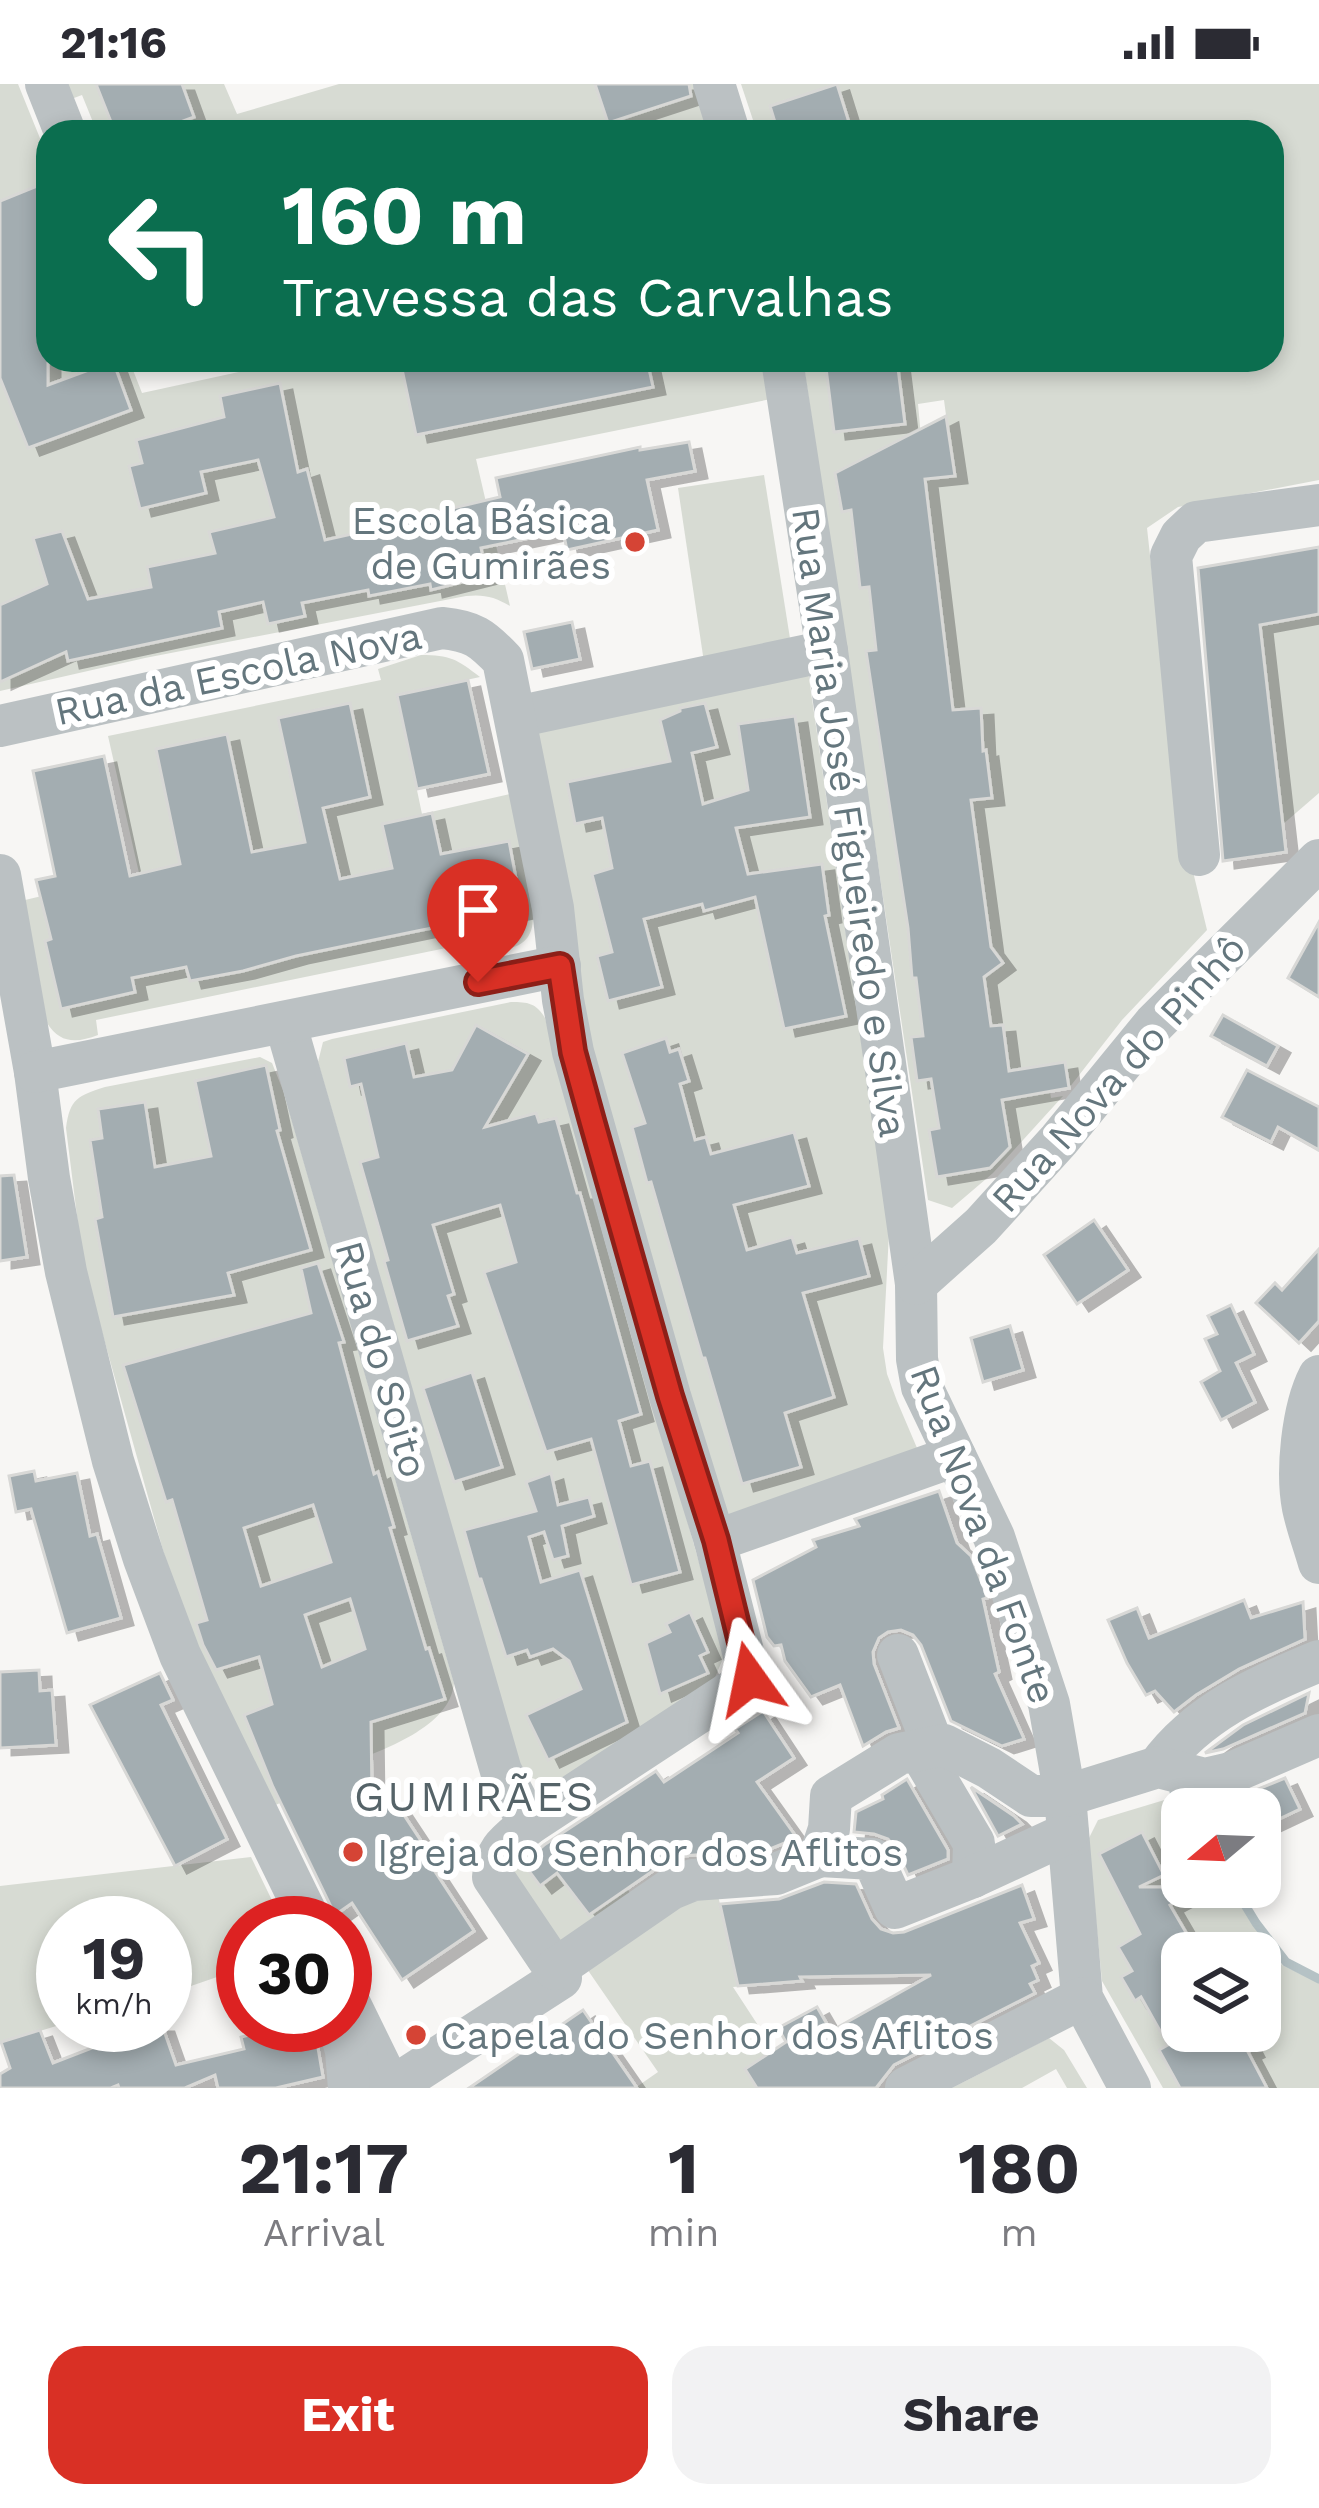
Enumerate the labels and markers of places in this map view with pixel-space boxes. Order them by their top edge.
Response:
place label: Escola Básica de Gumirães [352,498,611,588]
marker: Escola Básica de Gumirães [622,529,648,555]
pin [427,859,529,982]
place label: Igreja do Senhor dos Aflitos [377,1830,903,1875]
marker: Igreja do Senhor dos Aflitos [340,1839,366,1865]
place label: Capela do Senhor dos Aflitos [440,2013,994,2058]
marker: Capela do Senhor dos Aflitos [403,2022,429,2048]

